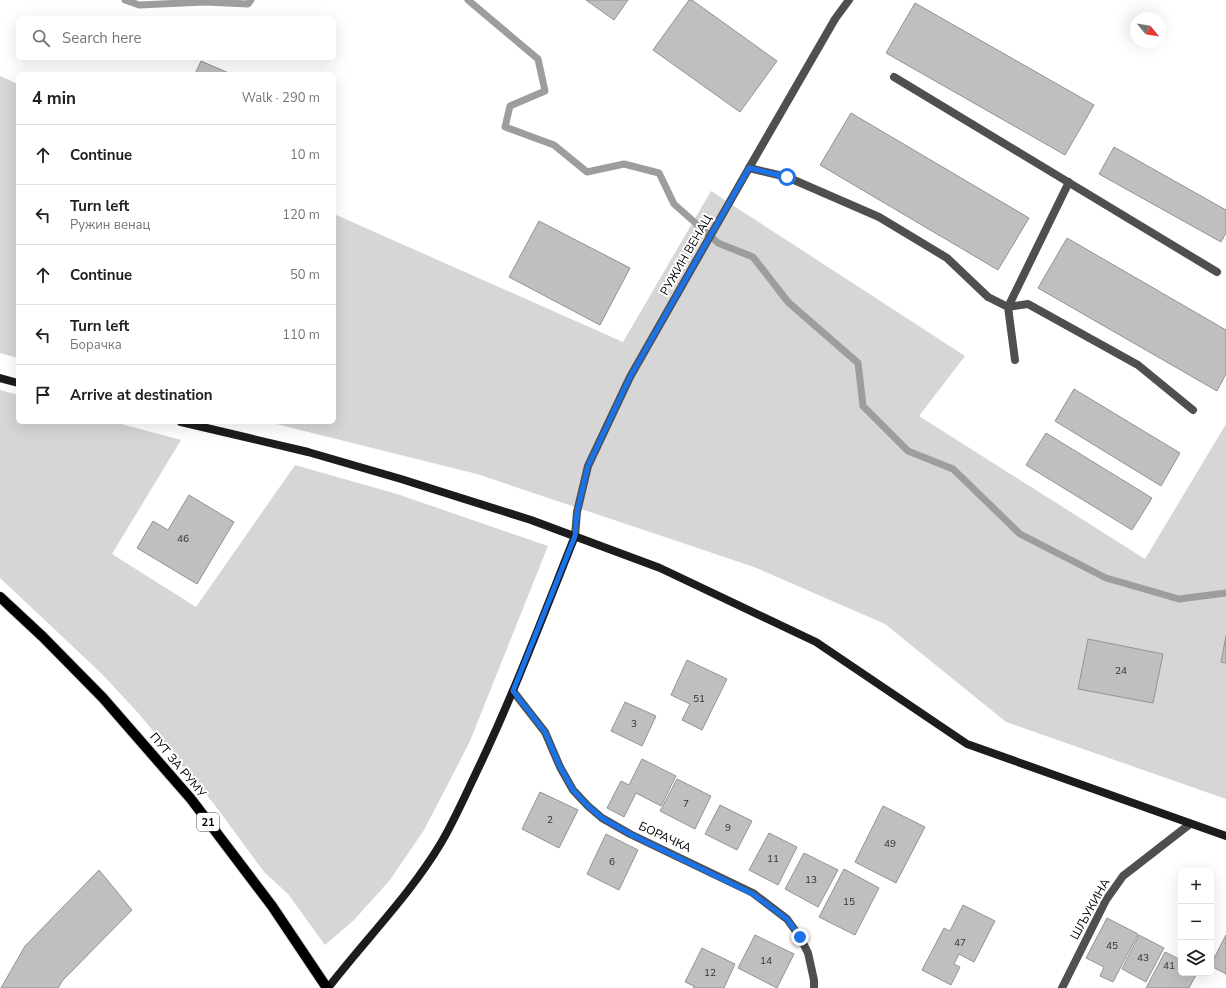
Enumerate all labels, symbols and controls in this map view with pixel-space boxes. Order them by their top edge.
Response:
north arrow [1130,12,1166,48]
search box [16,16,336,60]
icon: search [30,27,52,49]
text: Search here [62,28,142,48]
text: 4 min [32,87,76,110]
text: Walk · 290 m [242,89,320,107]
icon: ahead [32,144,54,166]
text: Continue [70,145,132,165]
text: 10 m [290,146,320,164]
route start [778,168,796,186]
text: Turn left [70,196,129,216]
icon: left [32,204,54,226]
text: 120 m [282,206,320,224]
street label: РУЖИН ВЕНАЦ [656,211,716,298]
text: Ружин венац [70,216,150,234]
icon: ahead [32,264,54,286]
text: Continue [70,265,132,285]
text: 50 m [290,266,320,284]
text: Turn left [70,316,129,336]
icon: left [32,324,54,346]
text: 110 m [282,326,320,344]
text: Борачка [70,336,122,354]
icon: arrive [32,384,54,406]
text: Arrive at destination [70,385,213,405]
house number: 46 [177,532,189,546]
house number: 24 [1115,664,1127,678]
house number: 51 [693,692,705,706]
house number: 3 [631,717,637,731]
street label: ПУТ ЗА РУМУ [146,729,210,801]
house number: 7 [683,797,689,811]
road number: 21 [197,813,219,831]
house number: 2 [547,813,553,827]
street label: БОРАЧКА [636,818,694,856]
house number: 9 [725,821,731,835]
house number: 49 [884,837,896,851]
house number: 11 [767,852,779,866]
house number: 6 [609,855,615,869]
map controls [1178,868,1214,976]
button: + [1178,868,1214,904]
house number: 13 [805,873,817,887]
street label: ШЉУКИНА [1067,875,1114,942]
house number: 15 [843,895,855,909]
button: − [1178,904,1214,940]
route end [791,928,809,946]
house number: 47 [954,936,966,950]
house number: 45 [1106,939,1118,953]
button: layers [1178,940,1214,976]
house number: 43 [1137,951,1149,965]
house number: 14 [760,954,772,968]
house number: 41 [1163,959,1175,973]
house number: 12 [704,966,716,980]

